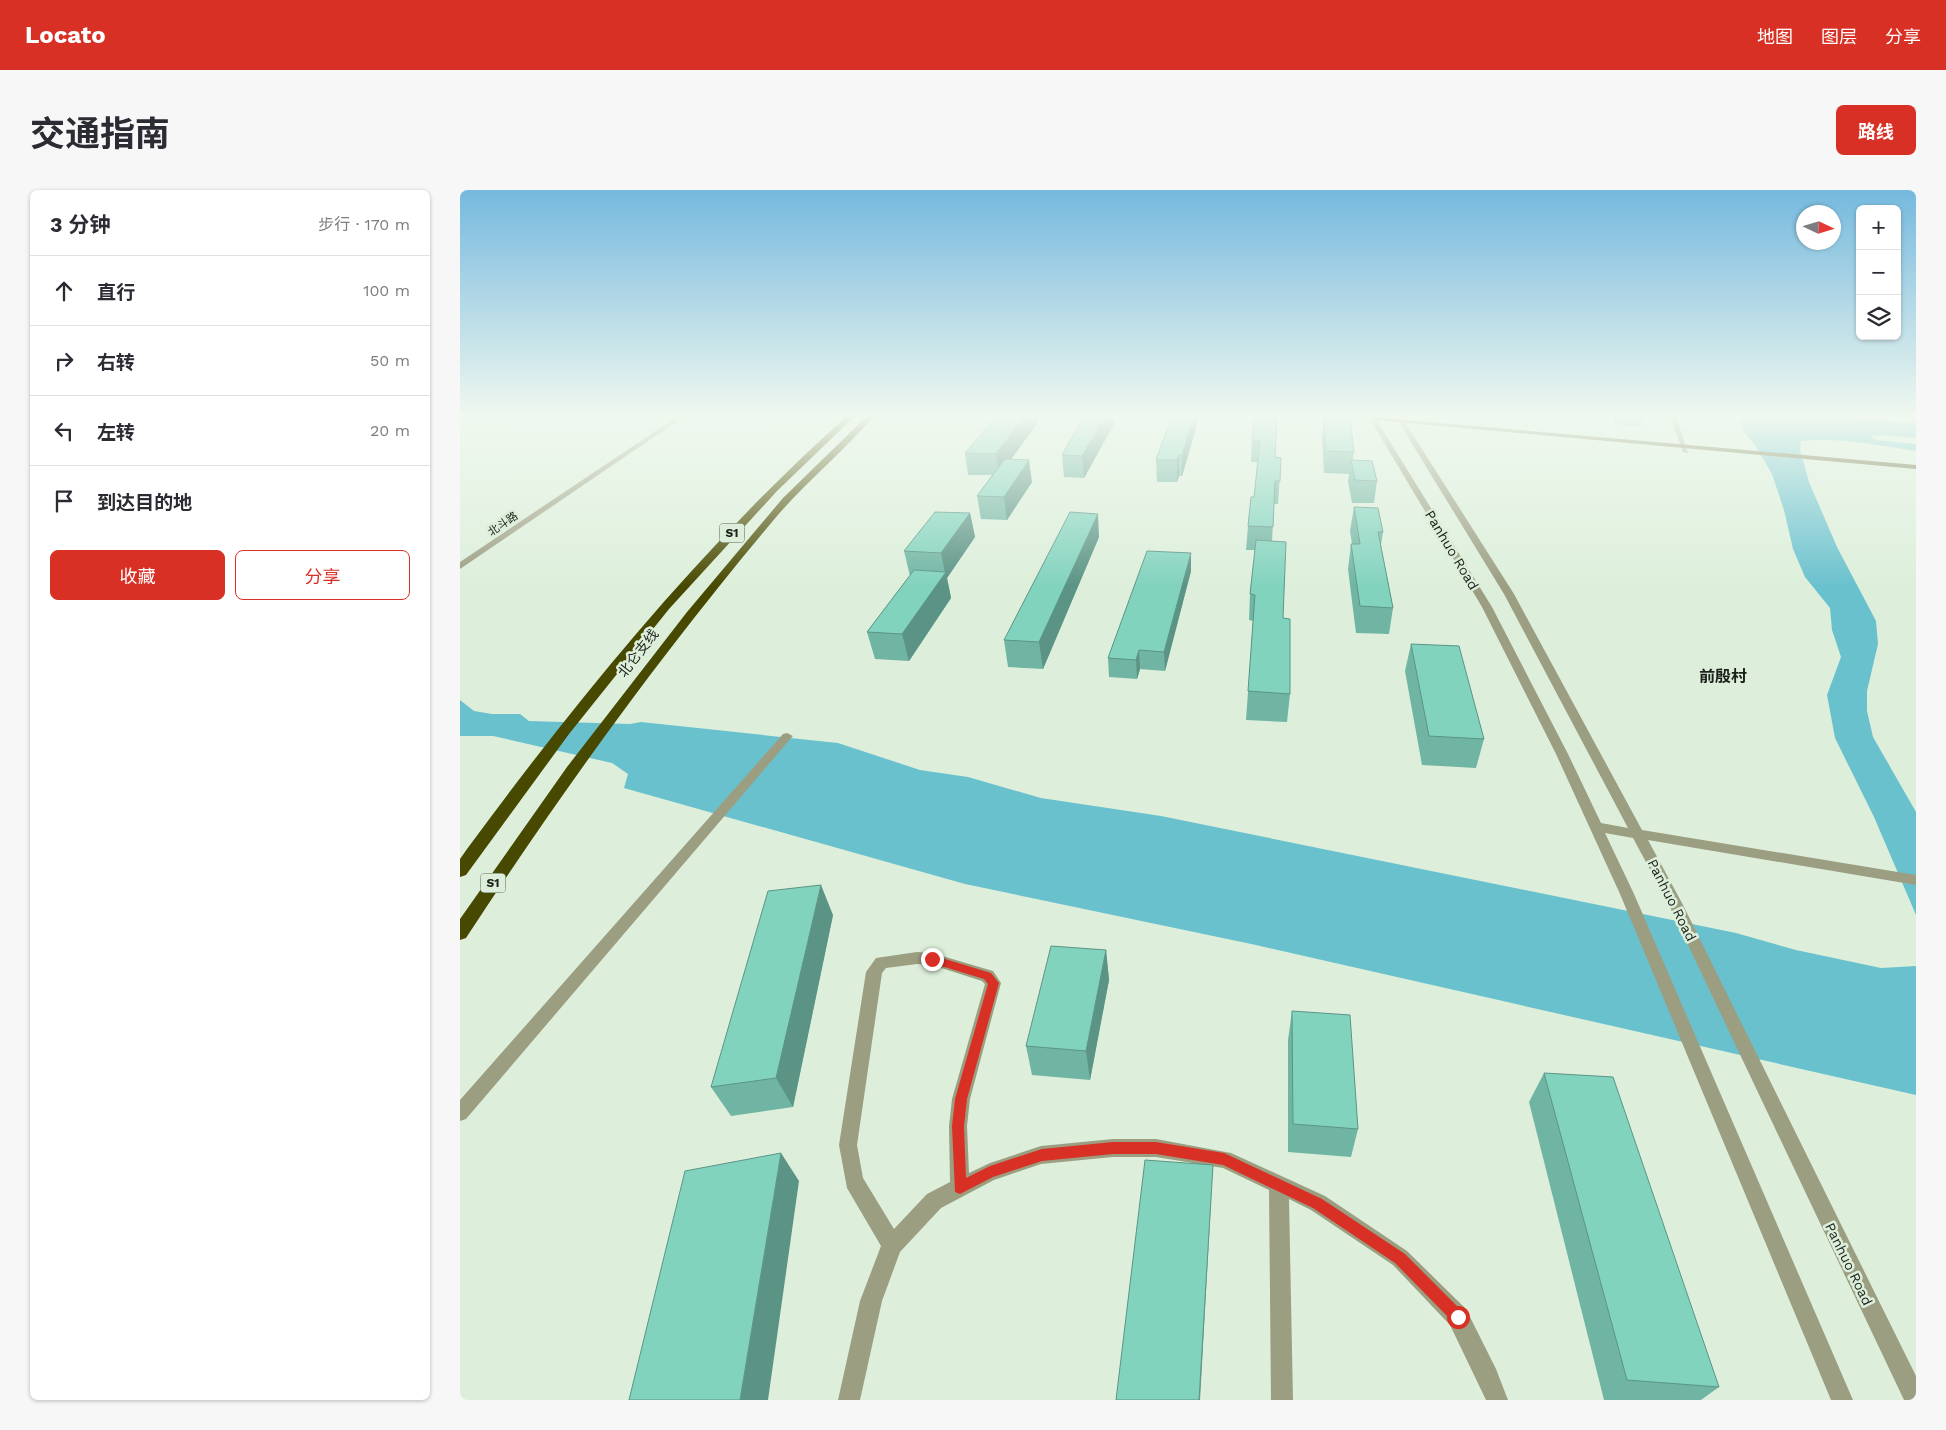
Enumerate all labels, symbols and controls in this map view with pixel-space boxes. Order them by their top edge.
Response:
text: Locato [25,21,106,49]
text: 地图 [1757,26,1793,47]
text: 图层 [1821,26,1857,47]
text: 分享 [1885,26,1921,47]
button: 路线 [1836,105,1916,155]
text: 交通指南 [30,113,170,155]
north arrow [1796,205,1841,250]
map controls [1856,205,1901,340]
button: + [1856,205,1901,250]
text: 3 分钟 [50,212,110,237]
text: 步行 · 170 m [318,215,410,234]
button: − [1856,250,1901,295]
icon: ahead [50,277,78,305]
text: 直行 [97,281,135,304]
text: 100 m [363,281,410,300]
button: layers [1856,295,1901,340]
icon: right [50,347,78,375]
text: 右转 [97,351,135,374]
text: 50 m [370,351,410,370]
icon: left [50,417,78,445]
text: 左转 [97,421,135,444]
text: 20 m [370,421,410,440]
icon: arrive [50,487,78,515]
text: 到达目的地 [97,491,192,514]
street label: Panhuo Road [1422,507,1482,593]
street label: 北斗路 [486,509,520,539]
road number: S1 [720,523,744,542]
button: 收藏 [50,550,225,600]
button: 分享 [235,550,410,600]
street label: 北仑支线 [614,626,662,680]
district label: 前殷村 [1699,667,1747,686]
street label: Panhuo Road [1644,856,1700,944]
road number: S1 [480,874,506,892]
route end [921,948,944,971]
street label: Panhuo Road [1822,1220,1876,1308]
route start [1447,1306,1470,1329]

